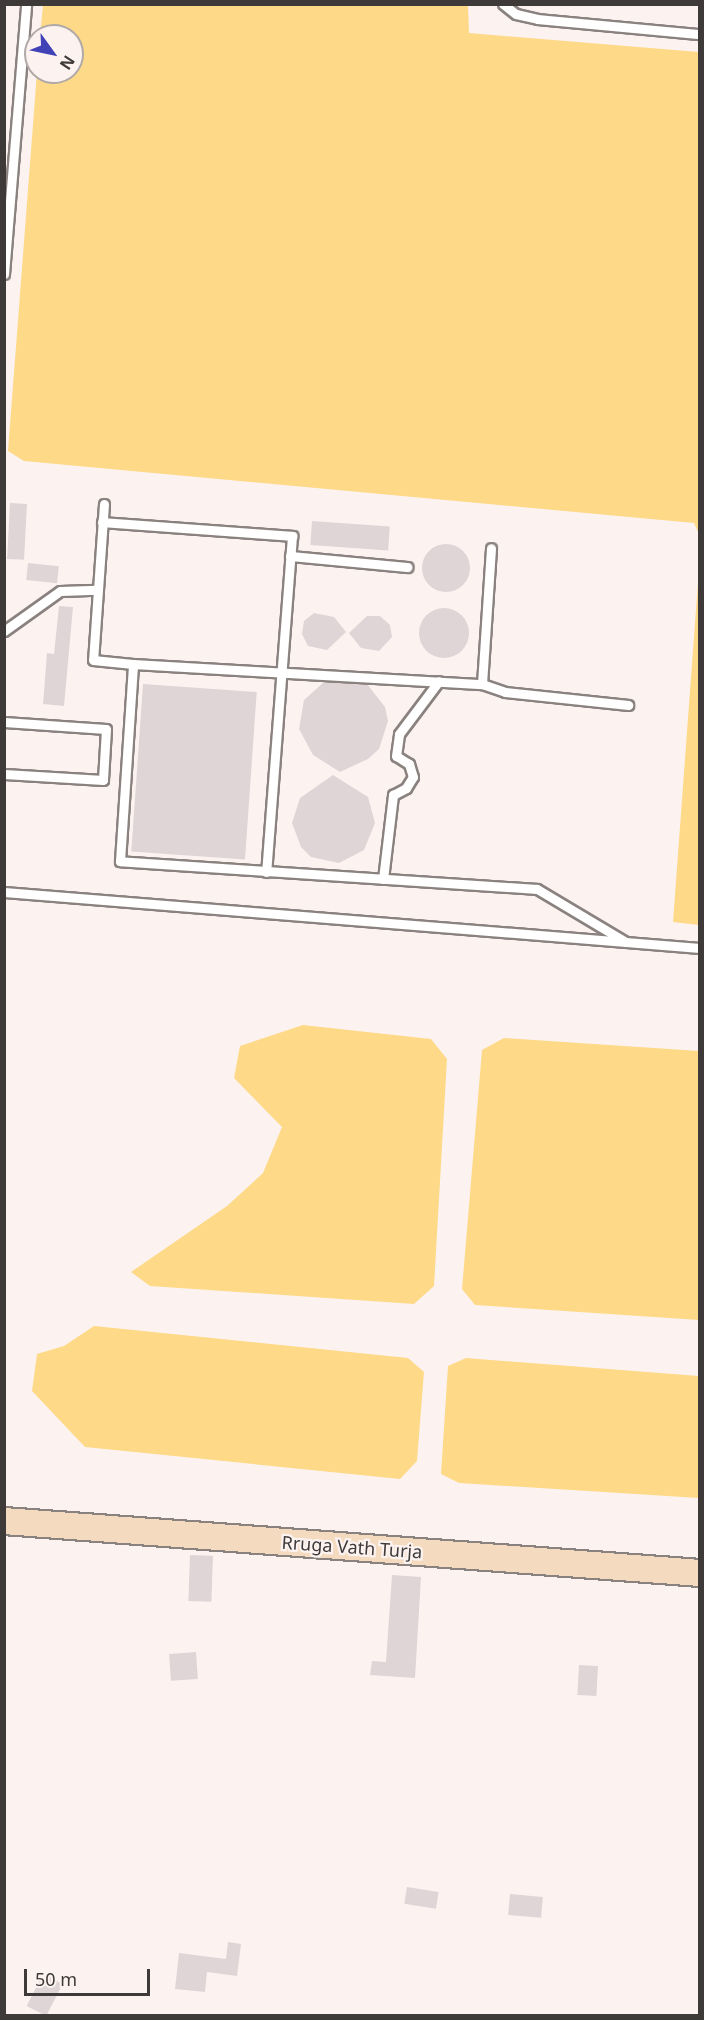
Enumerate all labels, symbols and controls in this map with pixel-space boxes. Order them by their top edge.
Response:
north arrow [24,24,84,84]
text: N [55,51,80,74]
street label: Rruga Vath Turja [281,1531,423,1563]
scale bar [27,1957,153,1995]
text: 50 m [35,1967,77,1991]

